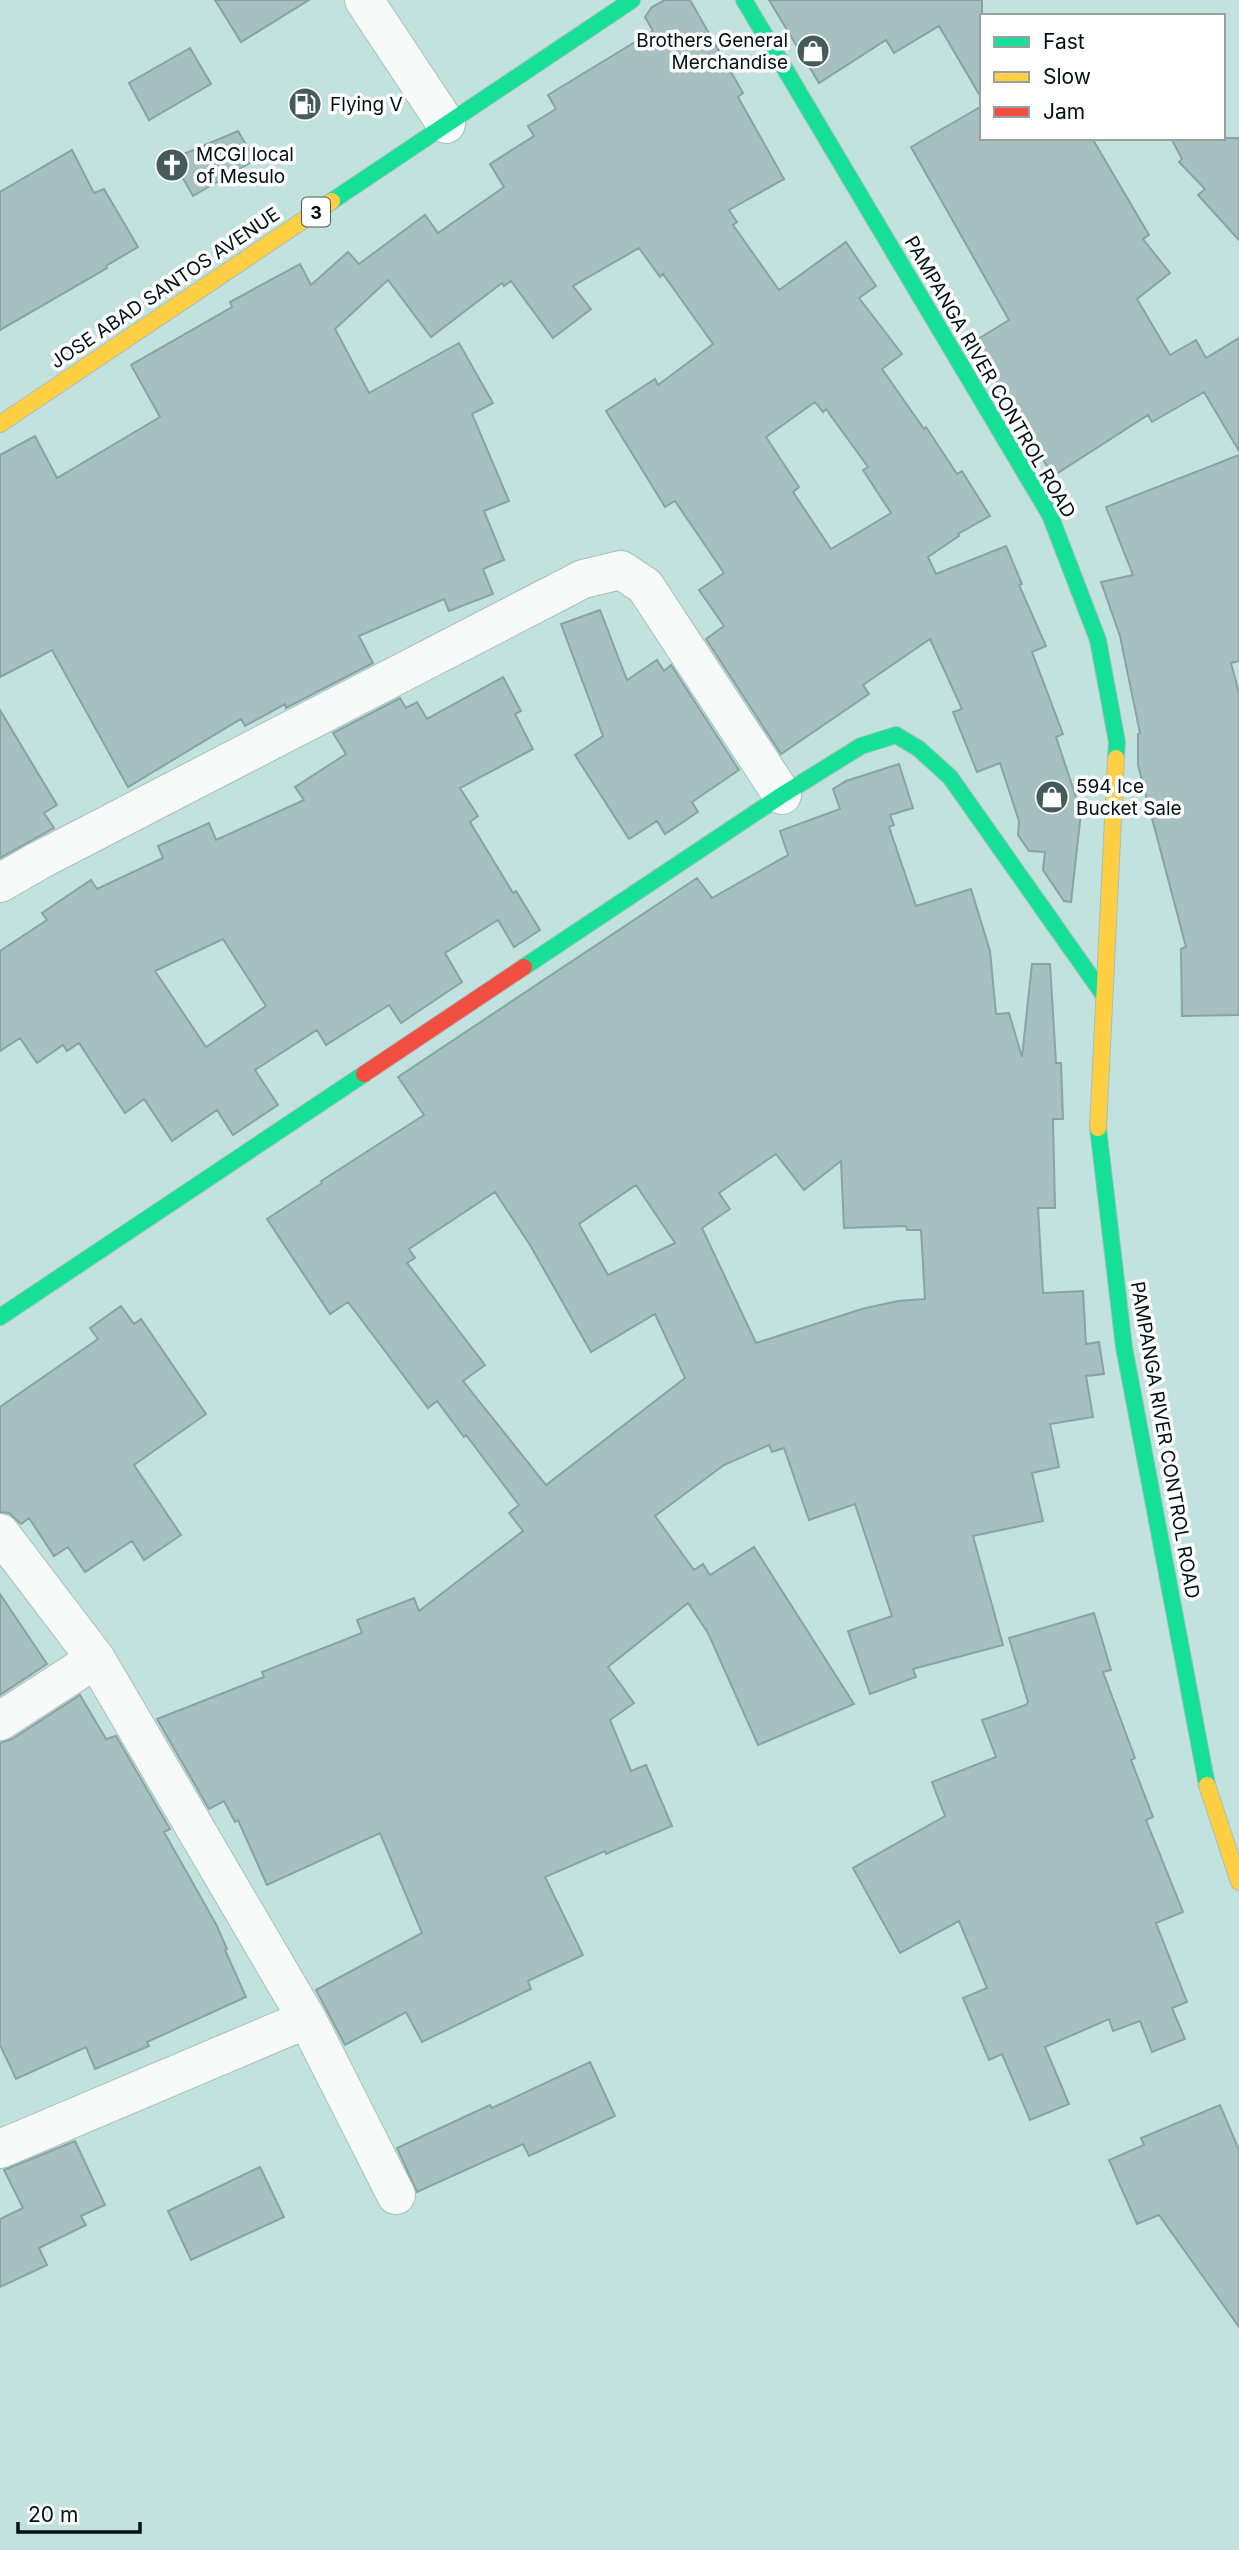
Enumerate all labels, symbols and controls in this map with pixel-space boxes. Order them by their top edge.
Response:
legend [980,14,1225,140]
place label: Brothers General Merchandise [636,29,788,74]
text: Fast [1043,29,1085,54]
shop icon: Brothers General Merchandise [794,32,832,70]
text: Slow [1043,64,1091,89]
fuel station icon: Flying V [286,85,324,123]
place label: Flying V [330,93,403,116]
text: Jam [1043,99,1085,124]
place label: MCGI local of Mesulo [196,143,294,188]
church icon: MCGI local of Mesulo [153,146,191,184]
road number: 3 [302,197,330,226]
street label: JOSE ABAD SANTOS AVENUE [46,203,284,373]
street label: PAMPANGA RIVER CONTROL ROAD [900,232,1080,522]
place label: 594 Ice Bucket Sale [1076,775,1182,820]
shop icon: 594 Ice Bucket Sale [1033,778,1071,816]
street label: PAMPANGA RIVER CONTROL ROAD [1126,1280,1204,1600]
scale bar [18,2490,140,2534]
text: 20 m [28,2502,78,2527]

